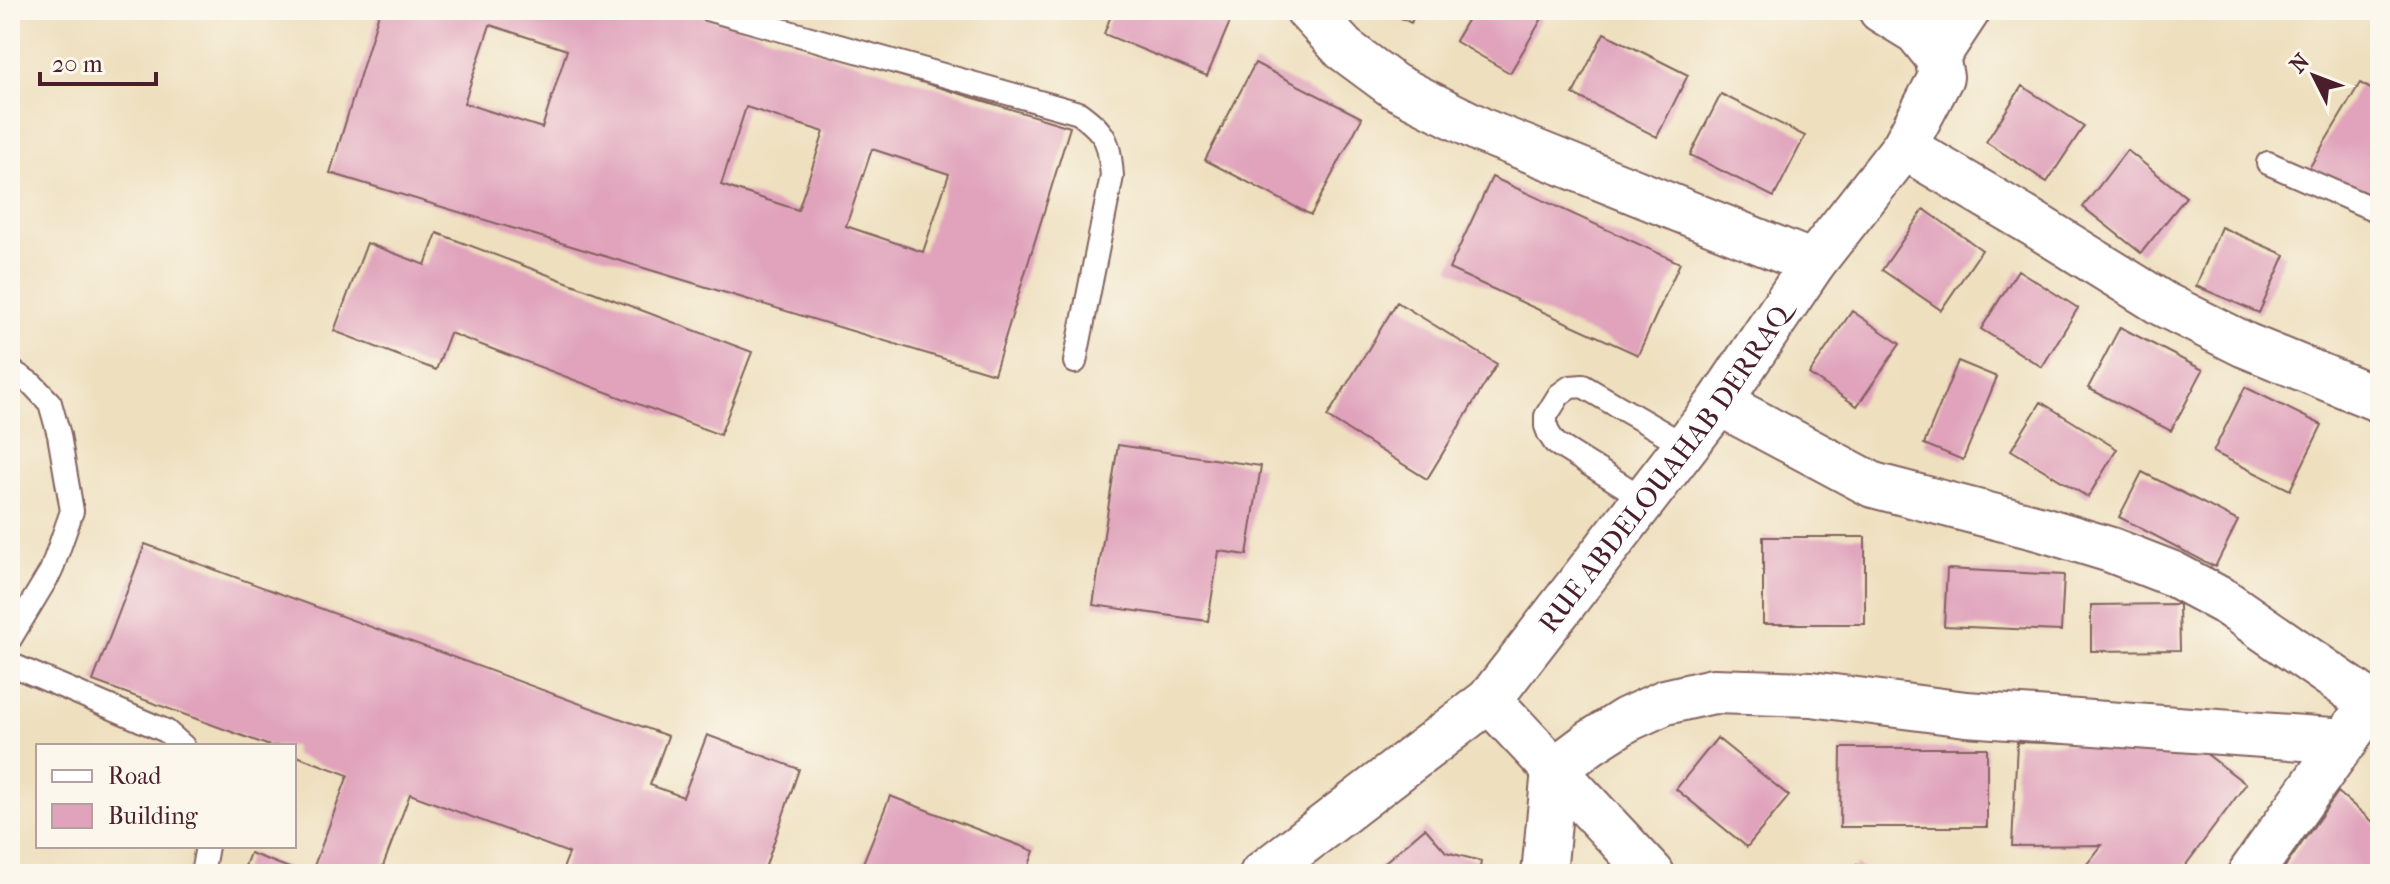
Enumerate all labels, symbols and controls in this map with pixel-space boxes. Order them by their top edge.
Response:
scale bar [40,36,156,86]
north arrow [2274,36,2354,116]
text: N [2285,48,2315,78]
text: 20 m [52,50,103,78]
street label: RUE ABDELOUAHAB DERRAQ [1531,291,1801,639]
legend [36,744,296,848]
text: Road [108,762,162,790]
text: Building [108,802,199,830]

